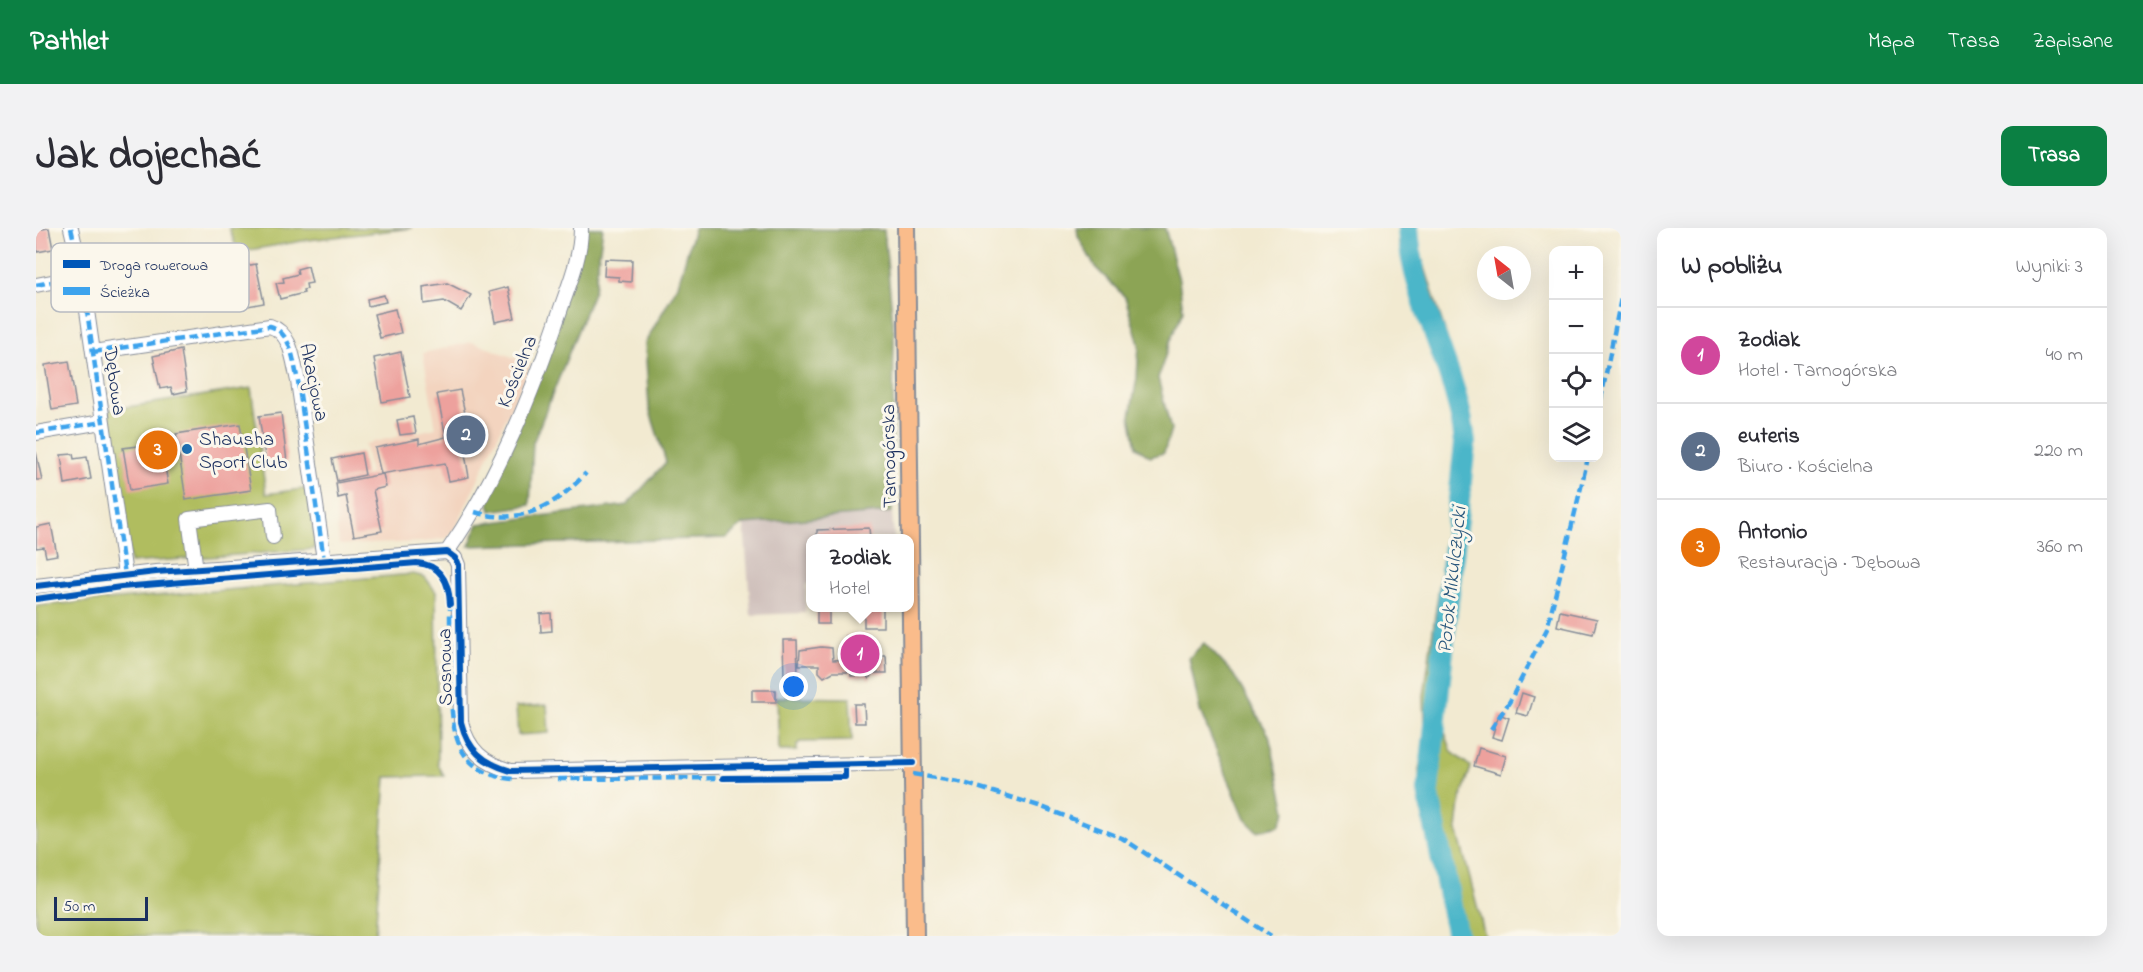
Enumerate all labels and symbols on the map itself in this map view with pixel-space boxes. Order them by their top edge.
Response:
legend [51,243,249,312]
north arrow [1477,246,1531,300]
text: Droga rowerowa [99,254,208,278]
text: Ścieżka [100,281,150,305]
street label: Kościelna [491,331,546,412]
street label: Akacjowa [290,341,335,424]
street label: Dębowa [94,344,133,417]
street label: Tarnogórska [875,404,907,508]
pin: 2 [446,412,486,458]
place label: Shausha Sport Club [199,426,288,478]
pin: 3 [138,428,178,472]
marker: Shausha Sport Club [180,442,194,456]
water label: Potok Mikulczycki [1430,503,1476,655]
street label: Sosnowa [431,628,462,706]
pin: 1 [840,632,880,676]
your location [779,672,808,701]
scale bar [54,894,148,922]

